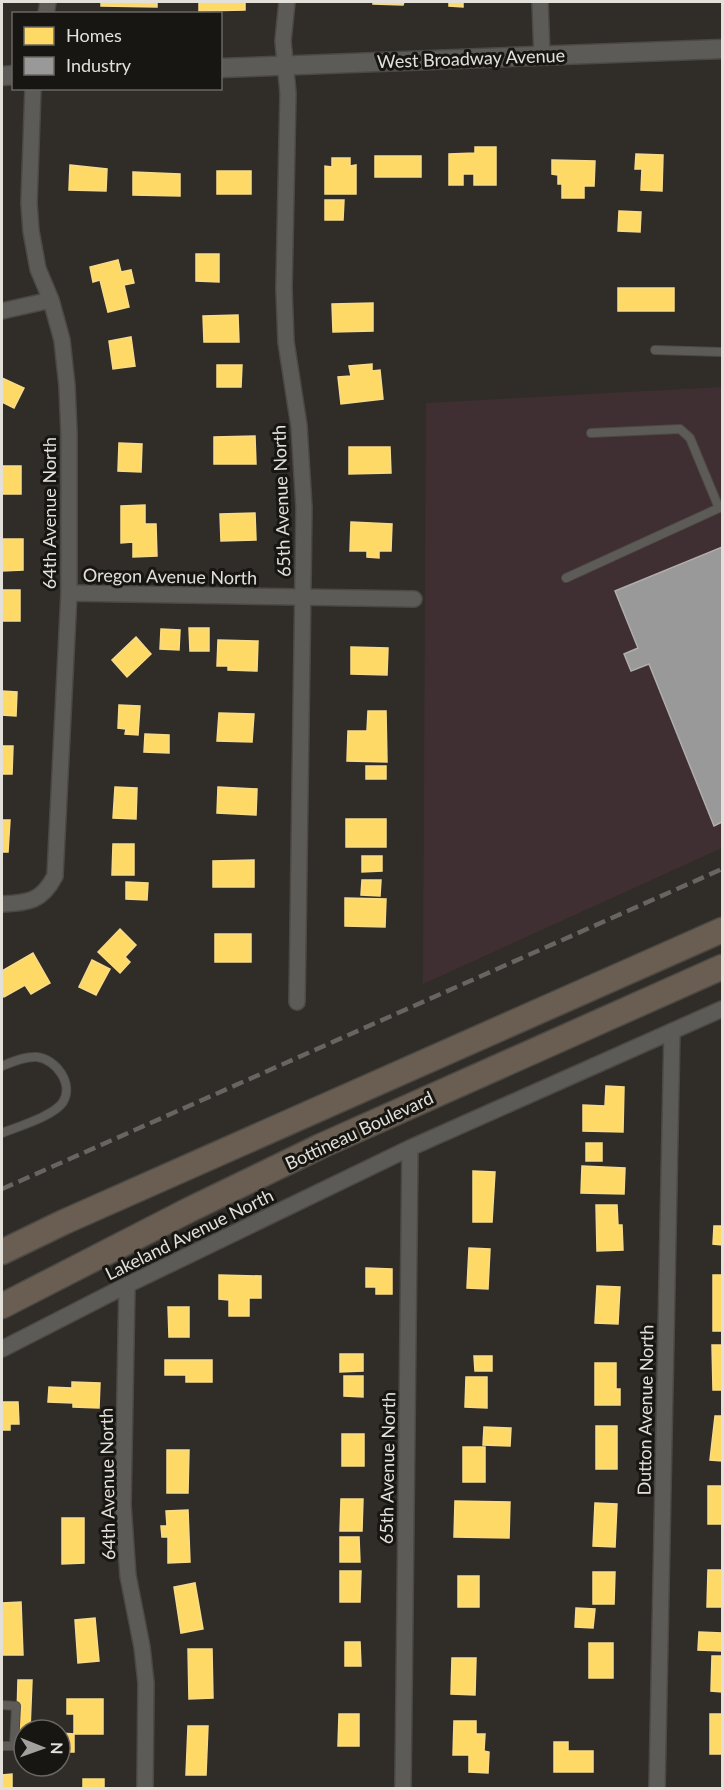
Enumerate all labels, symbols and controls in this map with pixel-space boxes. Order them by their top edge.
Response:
legend [12,12,222,90]
text: Homes [66,24,122,46]
street label: West Broadway Avenue [377,44,565,72]
text: Industry [66,54,132,76]
street label: 65th Avenue North [267,425,295,577]
street label: 64th Avenue North [38,437,60,589]
street label: Oregon Avenue North [83,563,257,589]
street label: Bottineau Boulevard [281,1086,437,1174]
street label: Lakeland Avenue North [101,1184,277,1284]
street label: Dutton Avenue North [633,1324,657,1496]
street label: 65th Avenue North [375,1392,399,1544]
street label: 64th Avenue North [95,1408,119,1560]
north arrow [12,1718,72,1778]
text: N [48,1742,67,1755]

